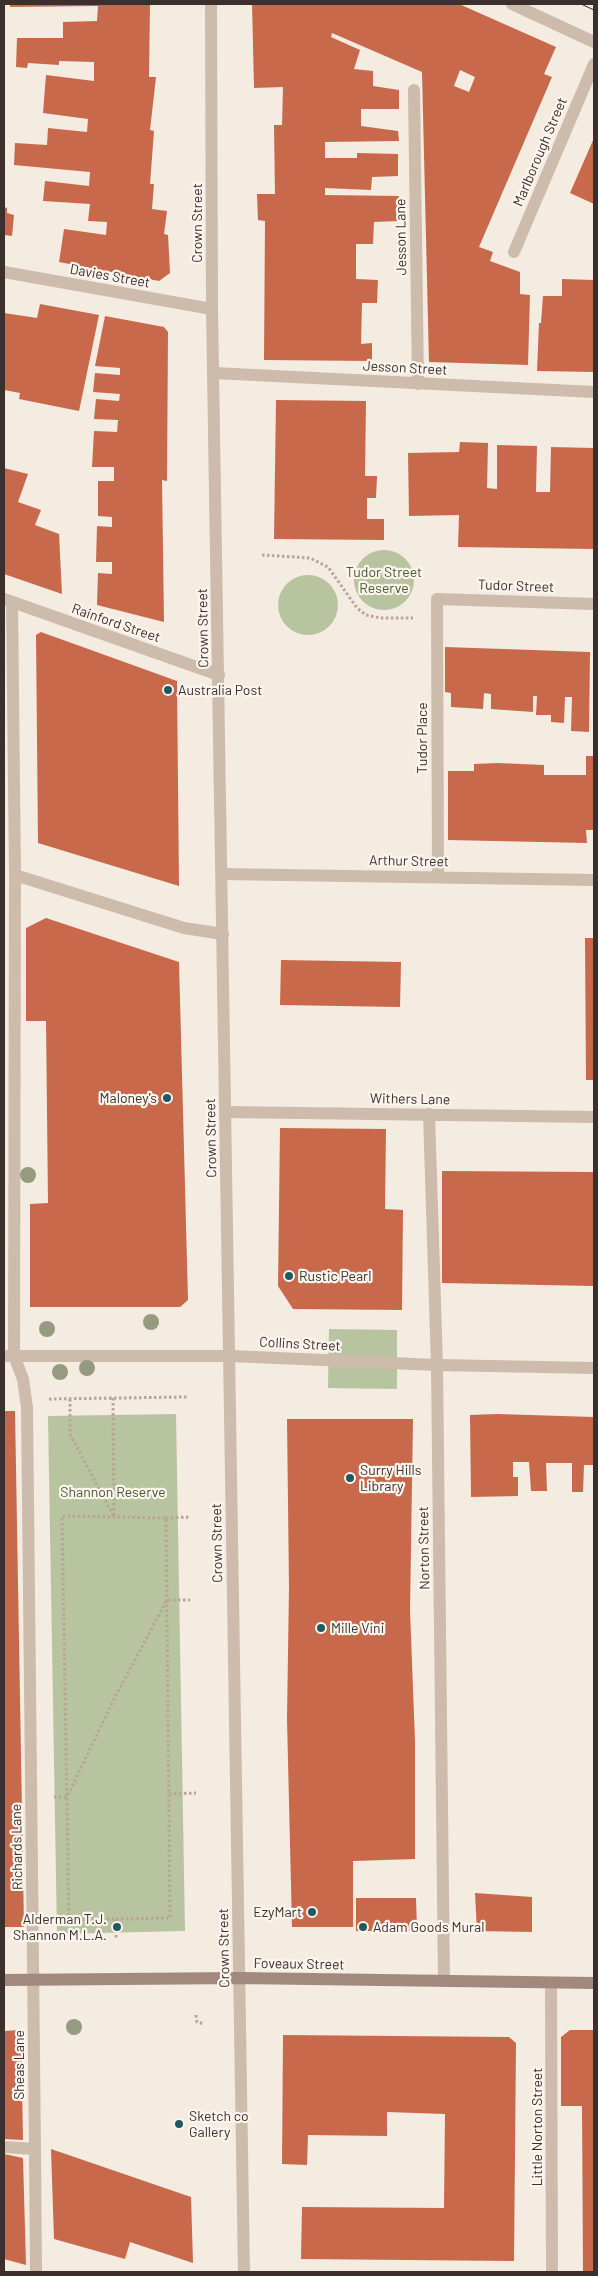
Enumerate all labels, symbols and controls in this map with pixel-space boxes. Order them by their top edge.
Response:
street label: Marlborough Street [509,95,571,209]
street label: Crown Street [189,183,205,263]
street label: Jesson Lane [392,199,410,275]
street label: Davies Street [69,261,151,291]
street label: Jesson Street [362,357,448,379]
park label: Tudor Street Reserve [346,564,422,596]
street label: Tudor Street [478,576,554,596]
street label: Crown Street [194,588,212,668]
street label: Rainford Street [70,600,162,646]
place label: Australia Post [178,682,262,698]
marker: Australia Post [162,684,174,696]
street label: Tudor Place [414,702,430,774]
street label: Arthur Street [369,852,449,870]
place label: Maloney's [100,1090,157,1106]
street label: Withers Lane [370,1090,450,1108]
marker: Maloney's [161,1092,173,1104]
street label: Crown Street [202,1098,220,1178]
place label: Rustic Pearl [299,1268,371,1284]
marker: Rustic Pearl [283,1270,295,1282]
street label: Collins Street [259,1333,341,1355]
place label: Surry Hills Library [360,1462,421,1494]
marker: Surry Hills Library [344,1472,356,1484]
park label: Shannon Reserve [60,1484,166,1500]
street label: Crown Street [208,1503,226,1583]
street label: Norton Street [415,1506,433,1590]
place label: Mille Vini [331,1620,384,1636]
marker: Mille Vini [315,1622,327,1634]
street label: Richards Lane [8,1804,26,1890]
place label: EzyMart [253,1904,302,1920]
marker: EzyMart [306,1906,318,1918]
street label: Crown Street [215,1908,233,1988]
place label: Alderman T.J. Shannon M.L.A. [13,1911,107,1944]
place label: Adam Goods Mural [373,1919,484,1935]
marker: Alderman T.J. Shannon M.L.A. [111,1921,123,1933]
marker: Adam Goods Mural [357,1921,369,1933]
street label: Foveaux Street [253,1955,345,1973]
street label: Sheas Lane [11,2030,27,2100]
street label: Little Norton Street [529,2068,545,2186]
place label: Sketch co Gallery [189,2108,249,2140]
marker: Sketch co Gallery [173,2118,185,2130]

